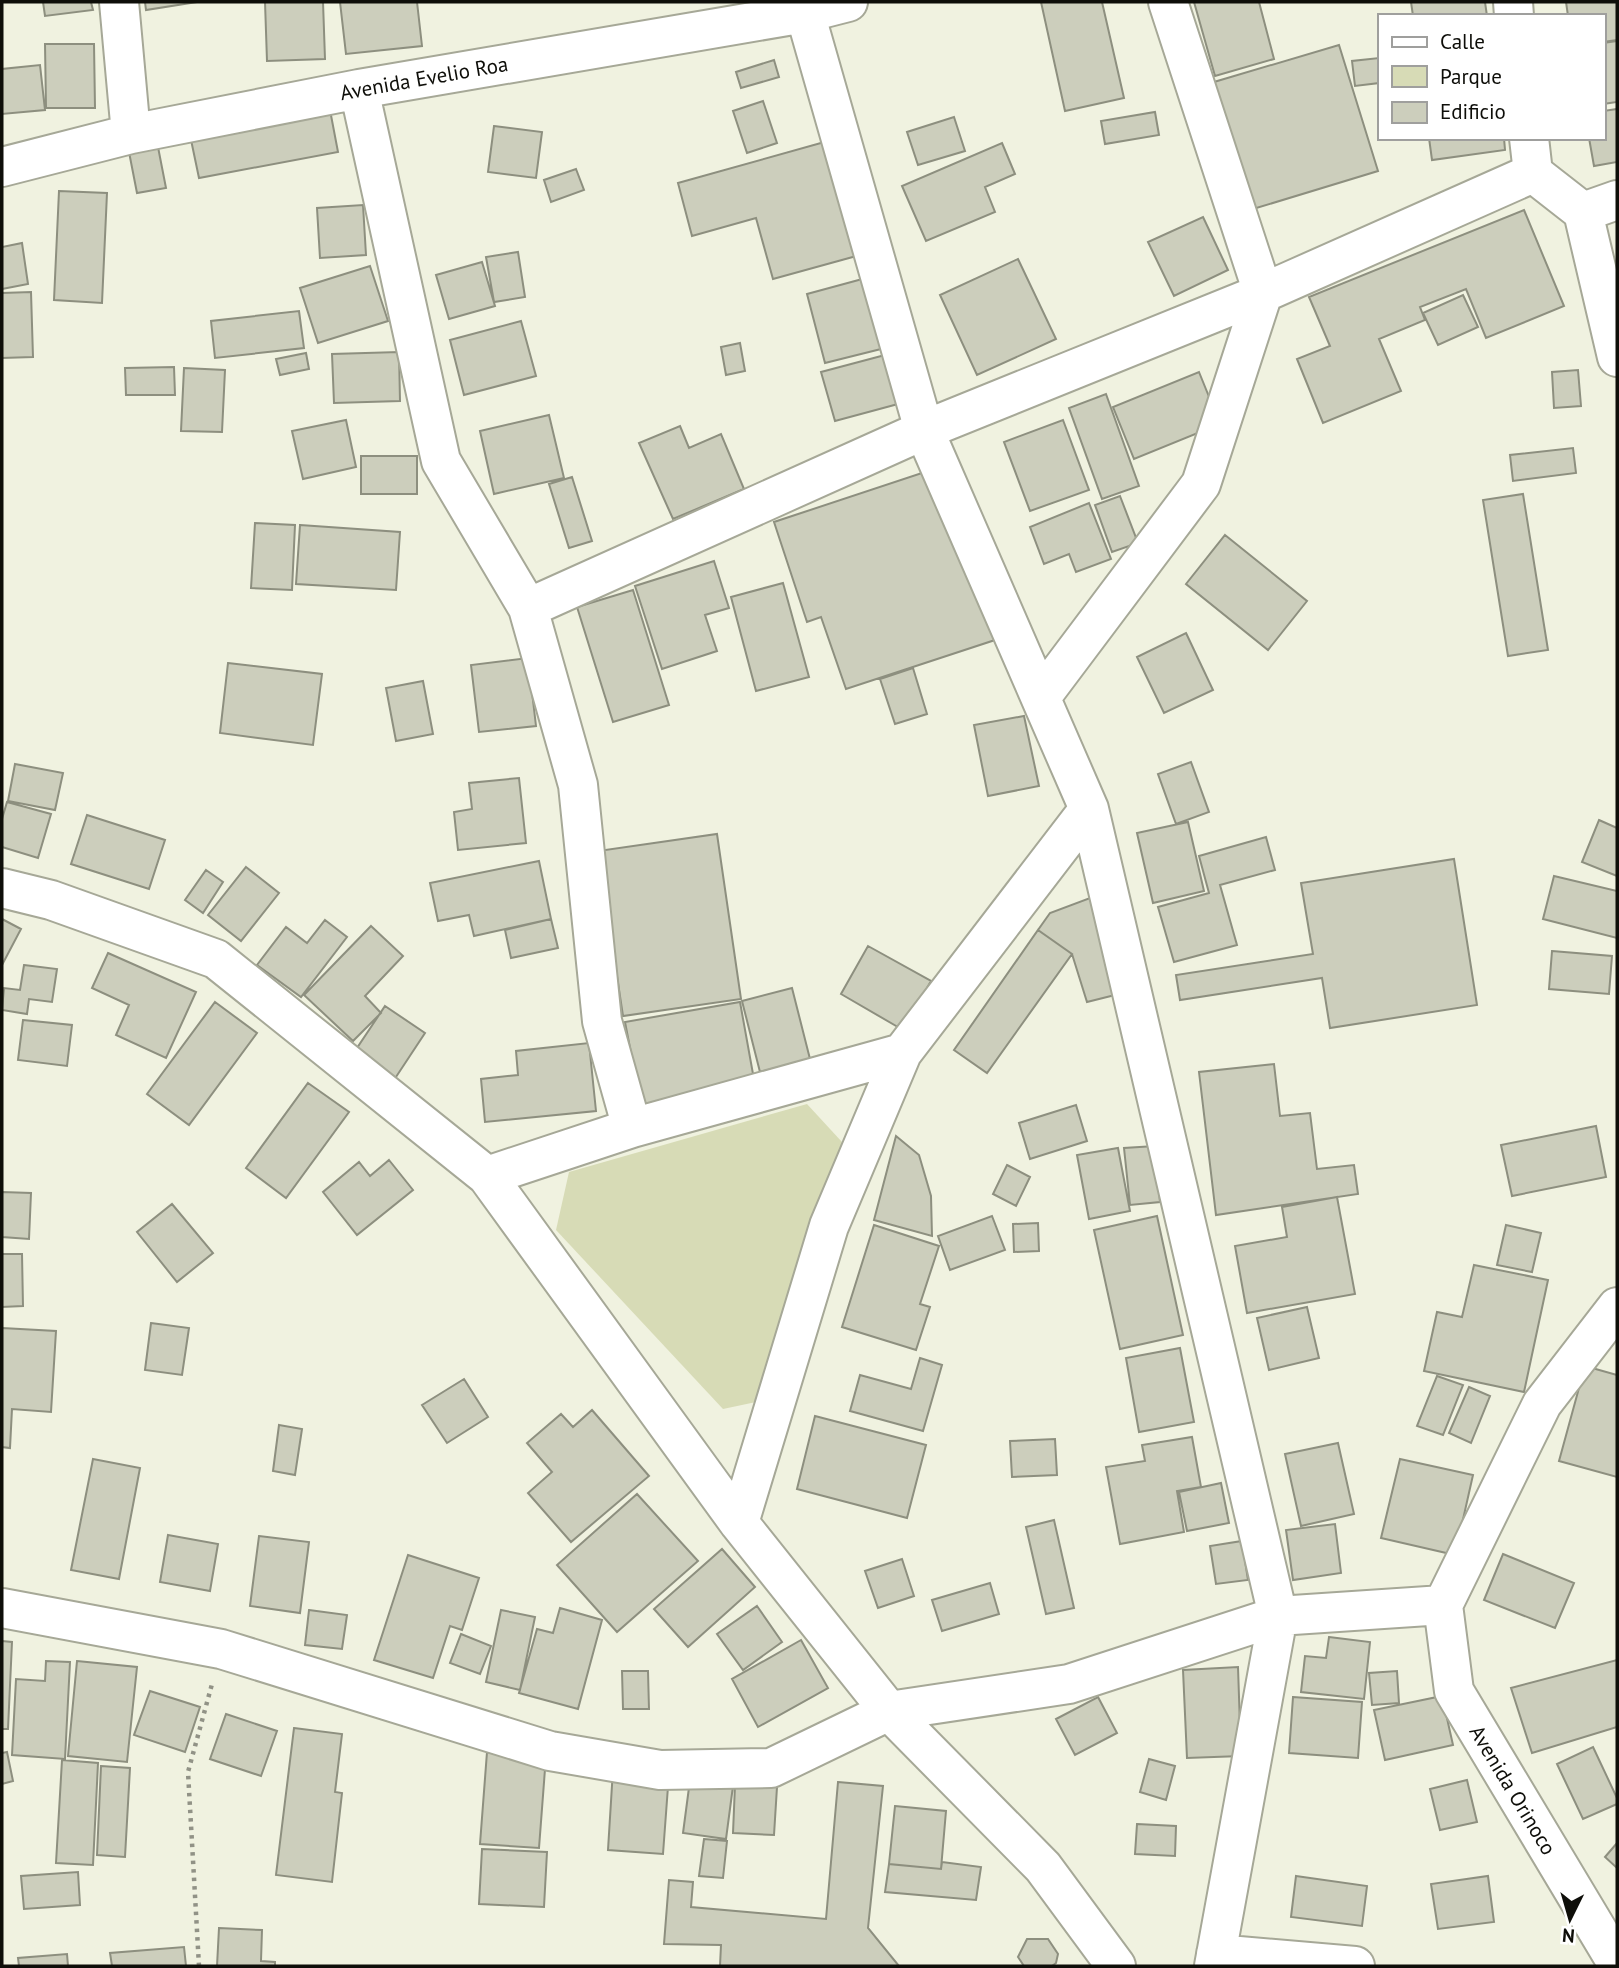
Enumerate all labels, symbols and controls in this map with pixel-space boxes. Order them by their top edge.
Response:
legend [1378,14,1605,140]
text: Calle [1440,28,1485,55]
street label: Avenida Evelio Roa [338,50,510,106]
text: Parque [1440,63,1502,90]
text: Edificio [1440,98,1506,125]
street label: Avenida Orinoco [1464,1720,1562,1860]
north arrow [1535,1884,1605,1954]
text: N [1561,1923,1576,1948]

